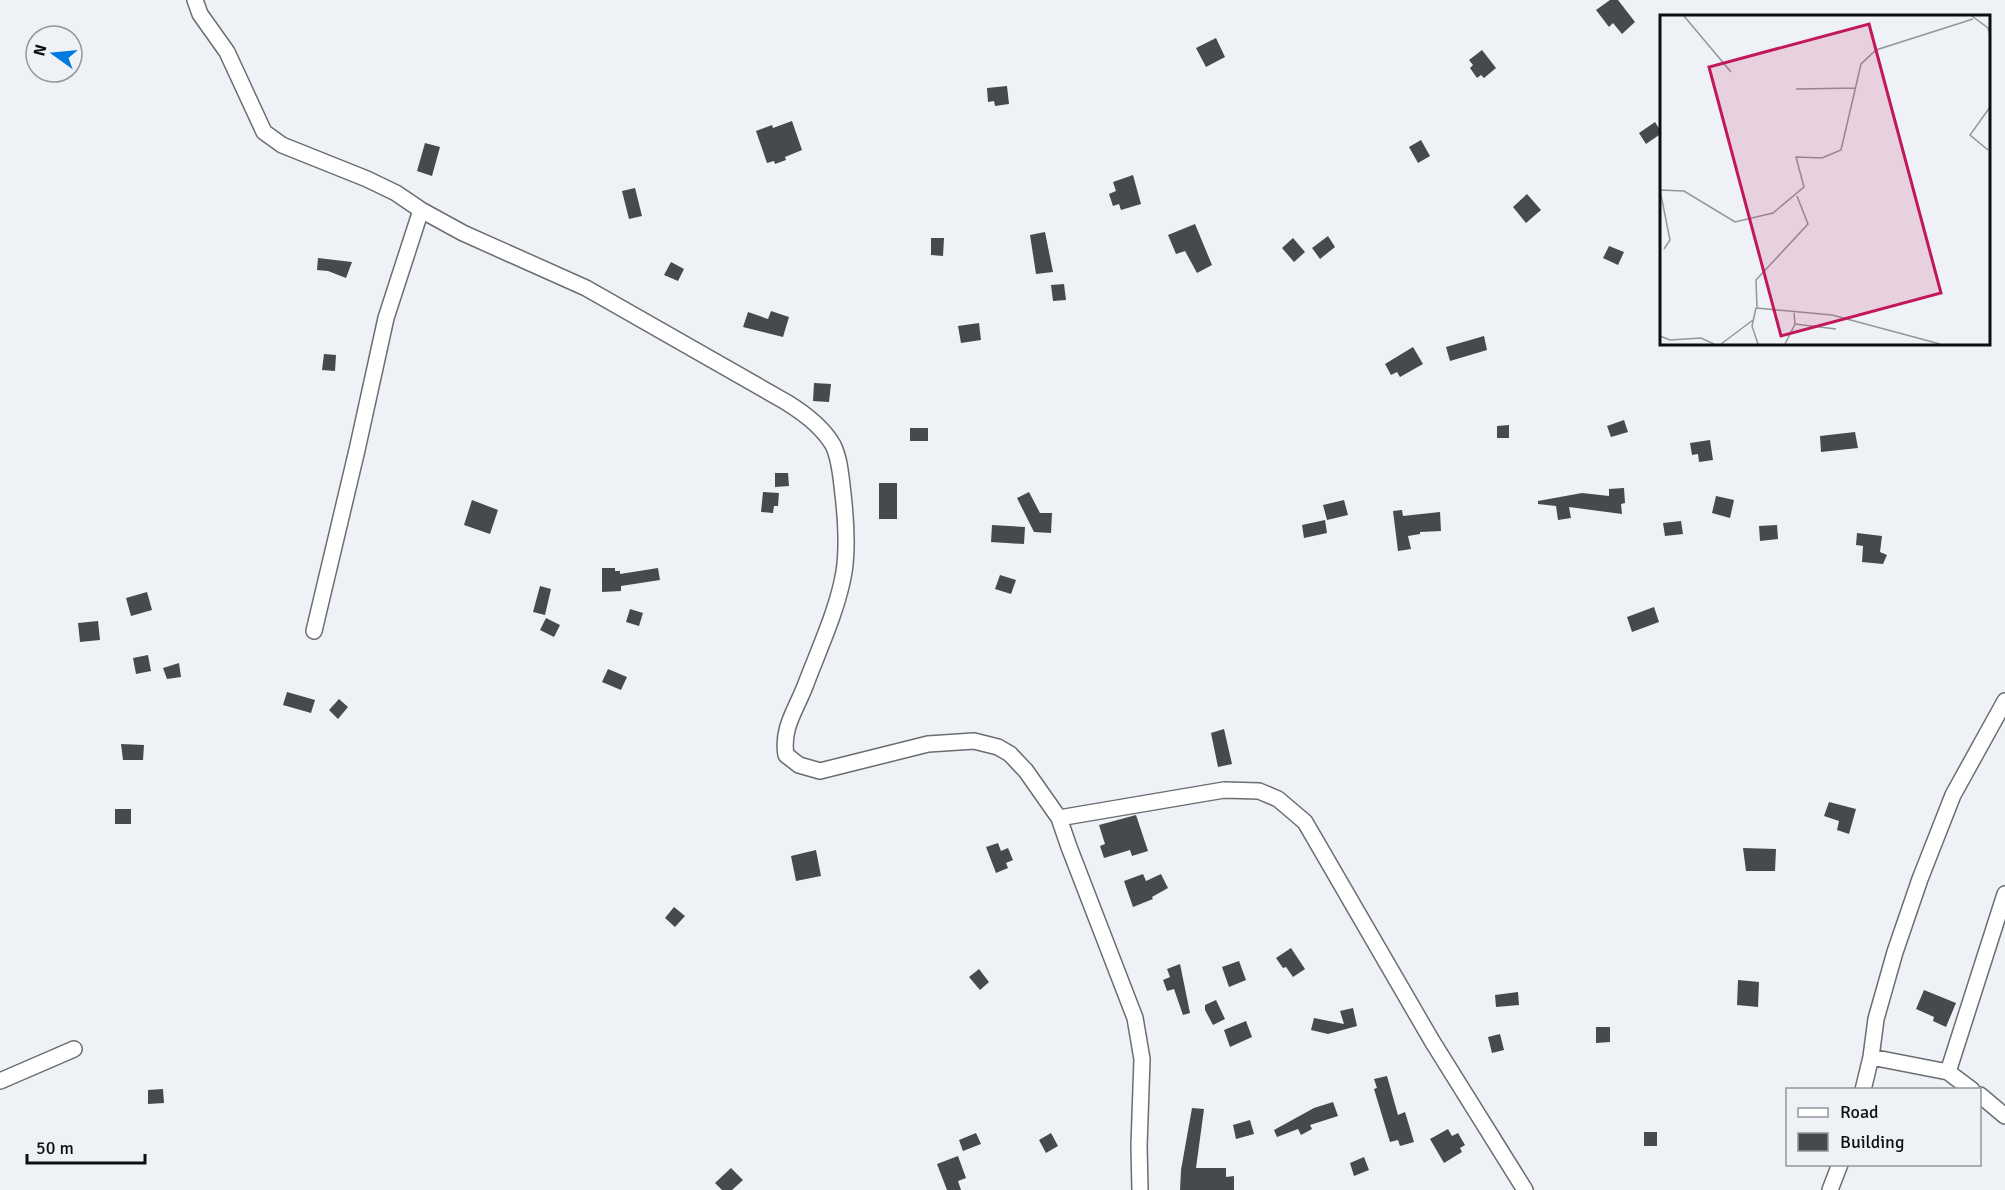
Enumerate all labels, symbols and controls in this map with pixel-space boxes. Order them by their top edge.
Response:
inset map [1660,15,1990,345]
north arrow [24,24,84,84]
text: N [29,42,52,58]
legend [1786,1088,1981,1166]
text: Road [1840,1101,1879,1123]
scale bar [27,1127,146,1165]
text: Building [1840,1131,1904,1153]
text: 50 m [36,1137,74,1159]

